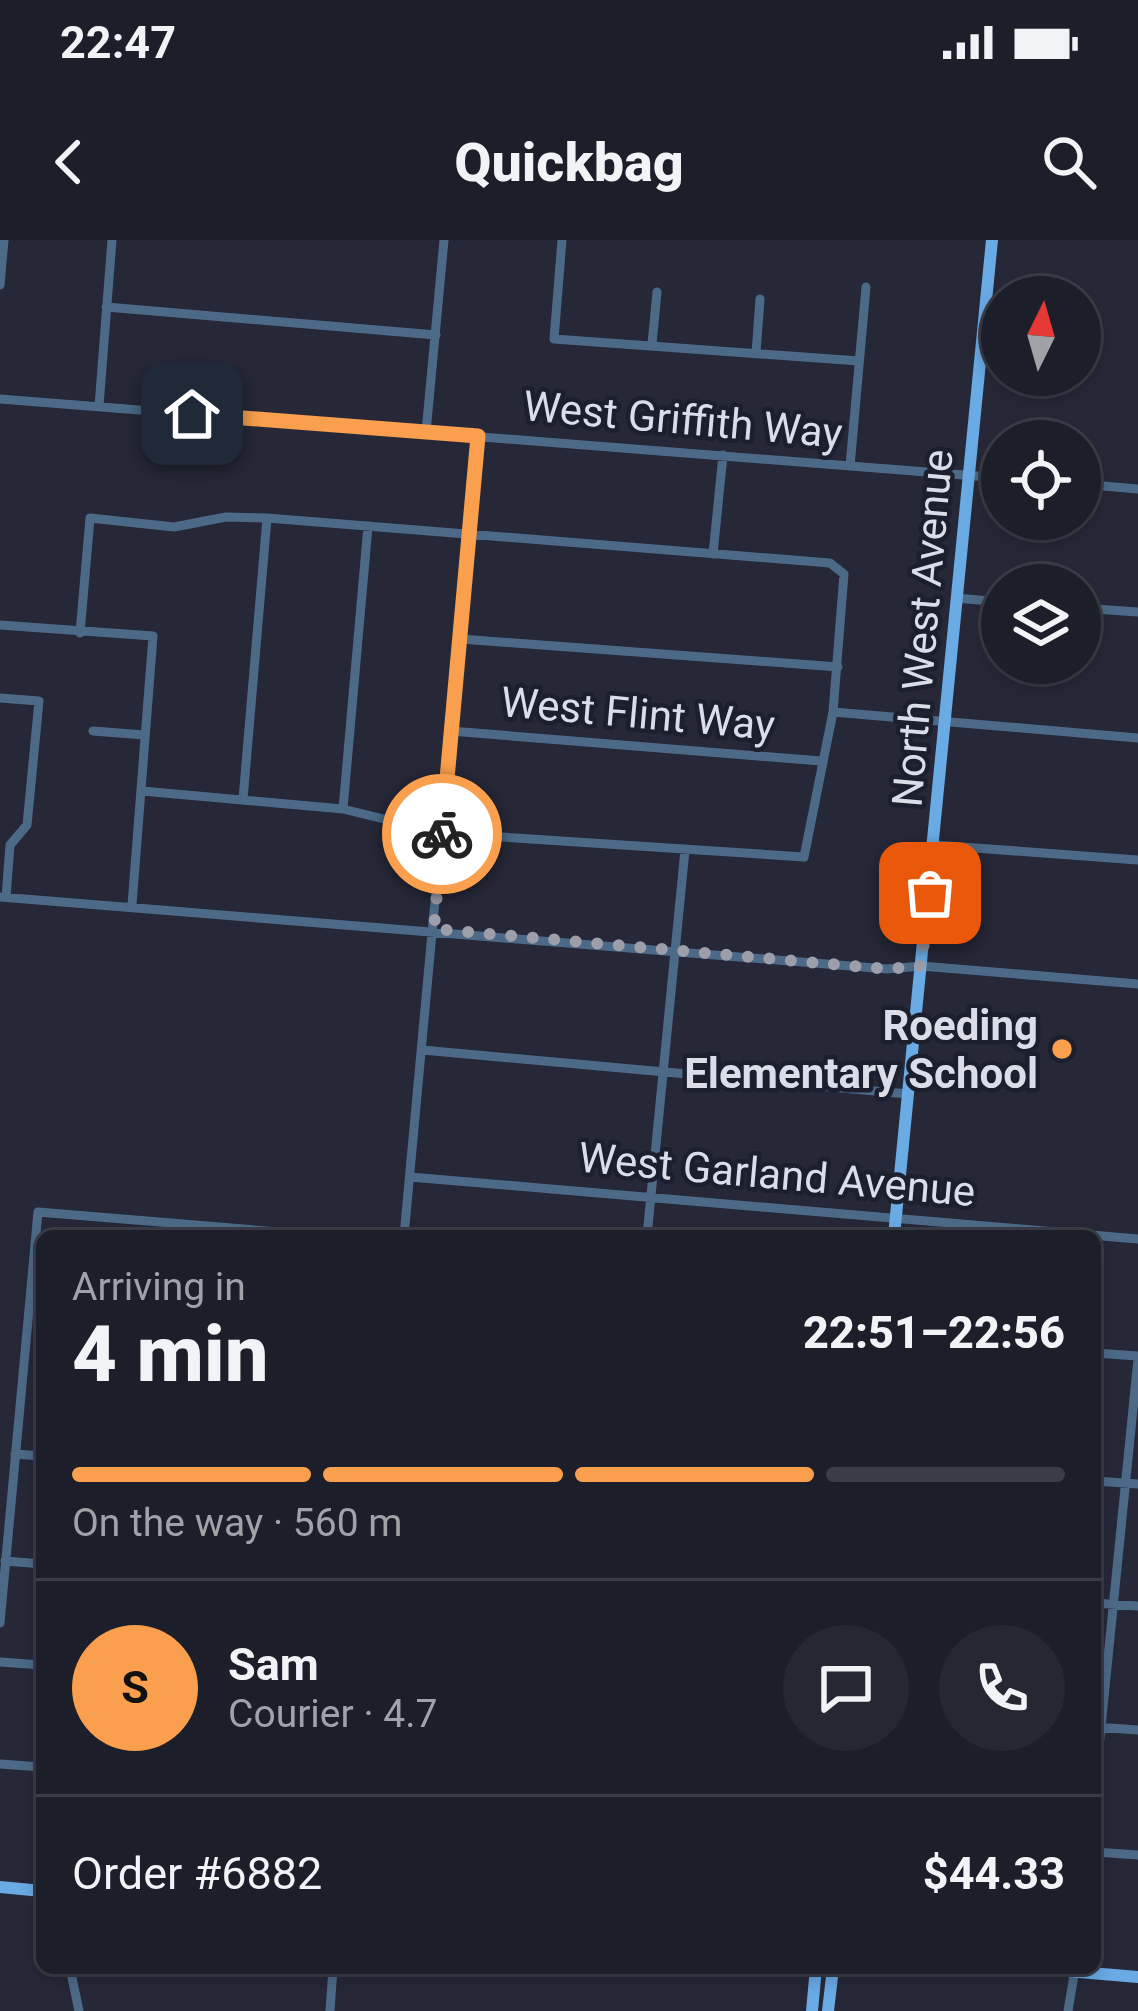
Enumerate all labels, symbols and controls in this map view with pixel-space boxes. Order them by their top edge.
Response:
text: 22:47 [60,16,176,69]
icon: back [36,129,102,195]
icon: search [1036,129,1102,195]
text: Quickbag [454,131,684,194]
north arrow [981,276,1101,396]
map controls [981,276,1101,684]
pin [141,363,243,465]
icon: home [159,381,225,447]
street label: West Griffith Way [521,381,845,458]
button: locate [981,420,1101,540]
street label: North West Avenue [882,447,963,809]
button: layers [981,564,1101,684]
street label: West Flint Way [499,677,777,750]
courier [382,774,502,894]
icon: bike [409,801,475,867]
pin [879,842,981,944]
icon: bag [897,860,963,926]
place label: Roeding Elementary School [684,1001,1038,1098]
marker: Roeding Elementary School [1049,1036,1075,1062]
street label: West Garland Avenue [577,1133,977,1216]
text: Arriving in [72,1264,246,1310]
text: 22:51–22:56 [803,1306,1065,1359]
text: 4 min [72,1309,269,1400]
text: On the way · 560 m [72,1500,403,1546]
button: chat [783,1625,909,1751]
button: phone [939,1625,1065,1751]
text: Sam [228,1638,319,1691]
text: S [121,1661,149,1714]
text: Courier · 4.7 [228,1691,437,1737]
text: Order #6882 [72,1847,322,1900]
text: $44.33 [923,1847,1065,1900]

